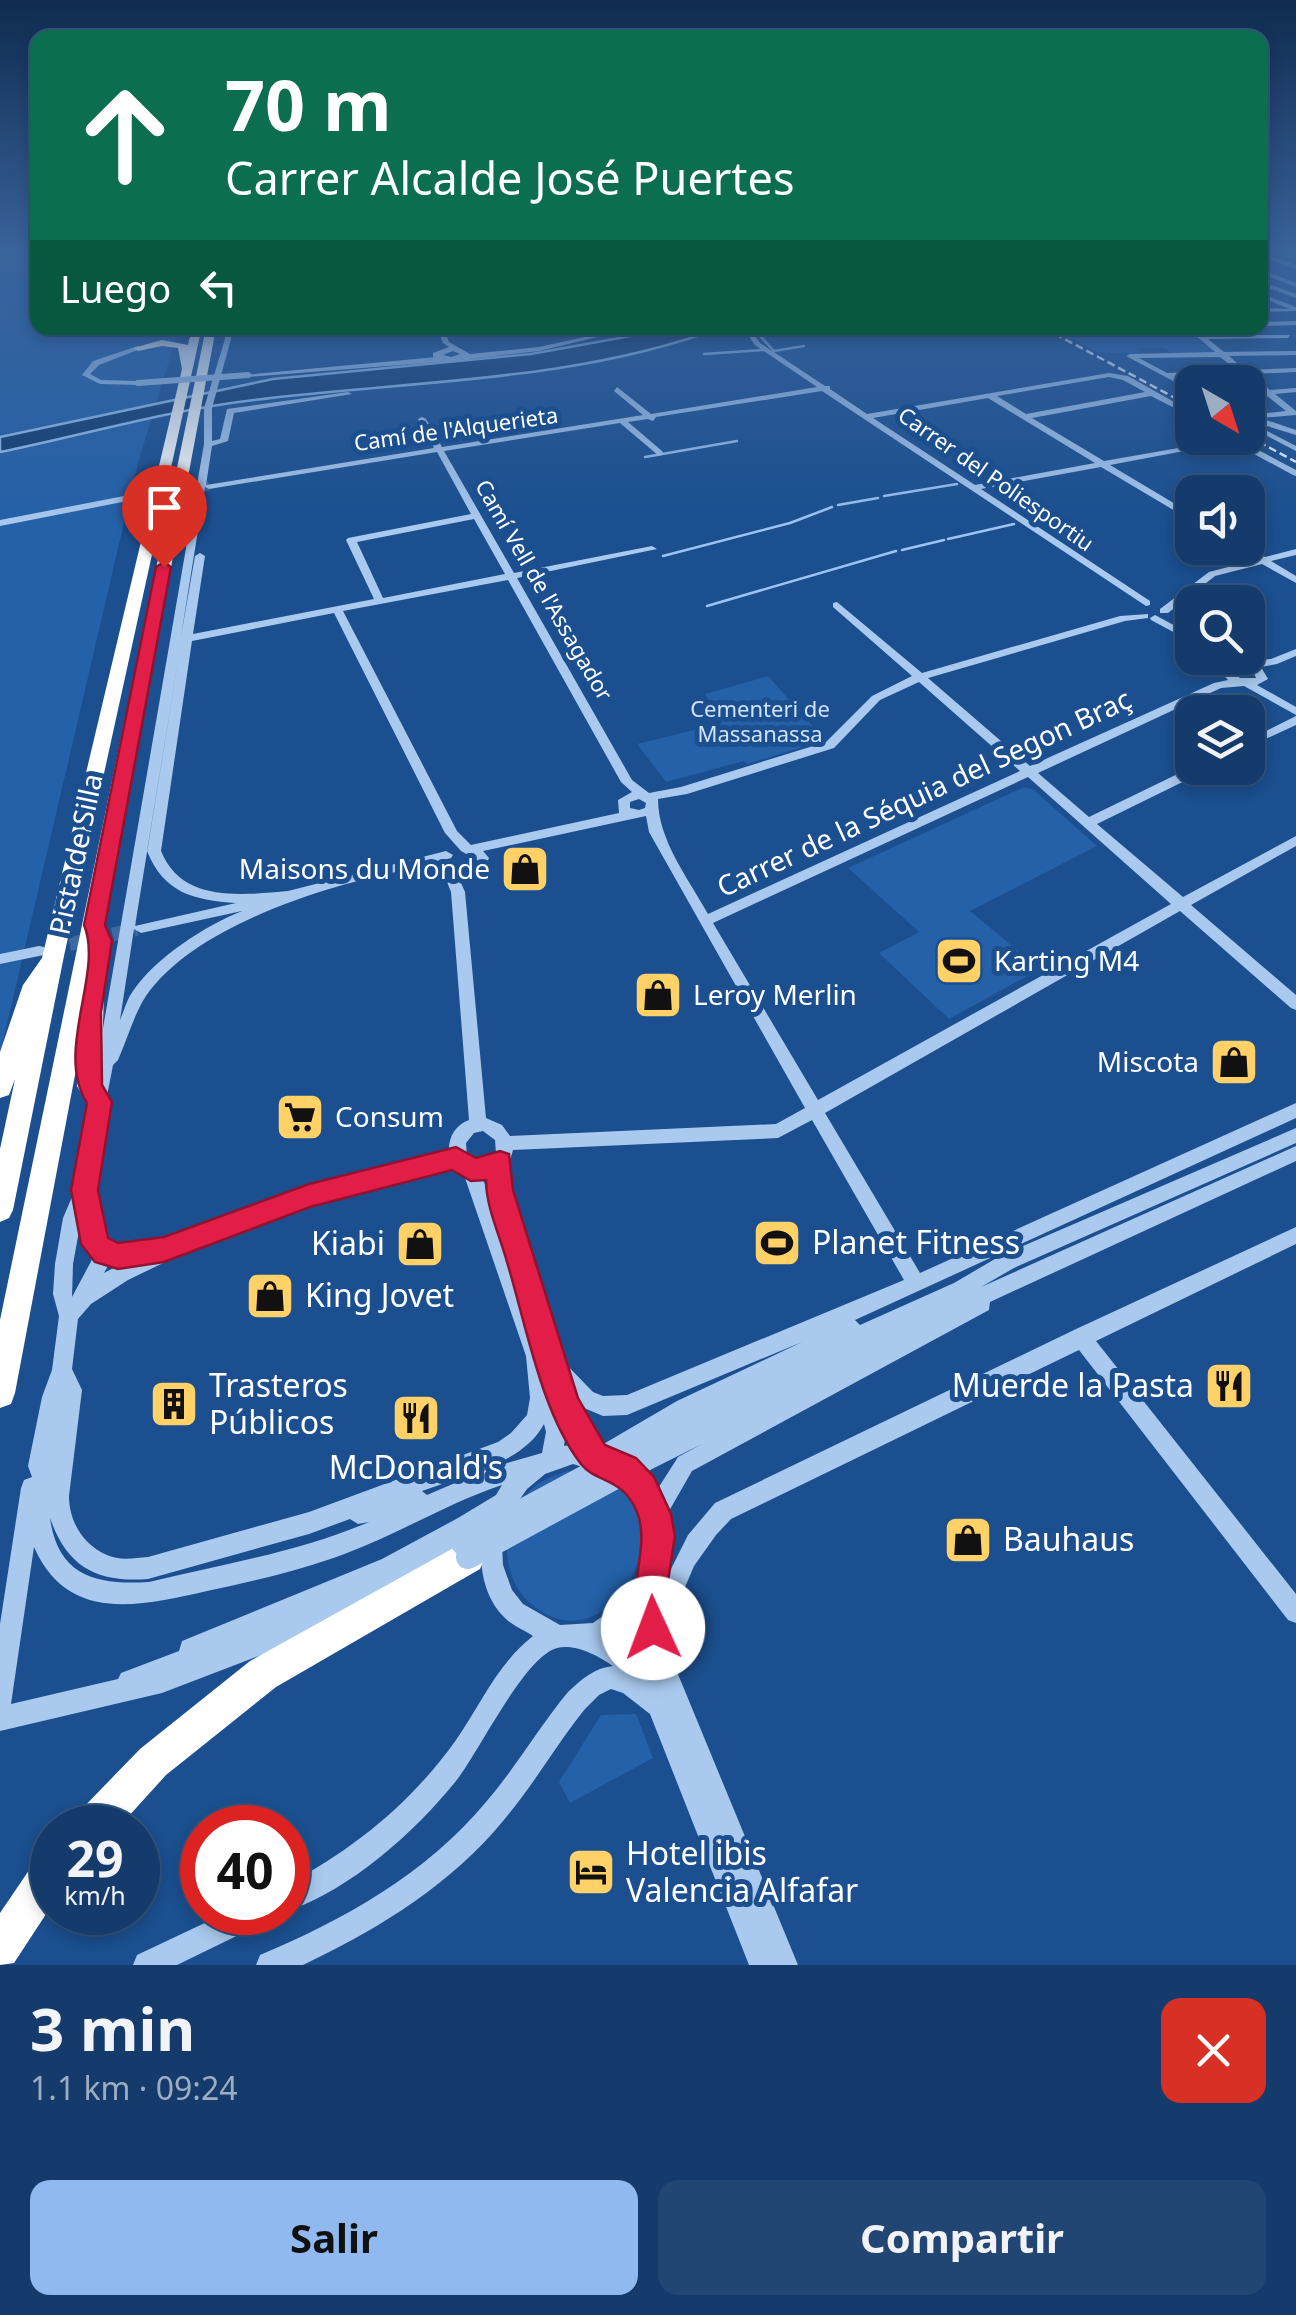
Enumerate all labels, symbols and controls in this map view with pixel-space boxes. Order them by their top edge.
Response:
text: 70 m [225,56,392,152]
icon: ahead [60,70,190,200]
text: Carrer Alcalde José Puertes [225,147,795,208]
icon: left [191,260,246,315]
text: Luego [60,262,171,314]
north arrow [1175,365,1265,455]
map controls [1175,365,1265,785]
street label: Camí de l'Alquerieta [352,399,560,457]
street label: Carrer del Poliesportiu [893,399,1100,557]
pin [122,465,207,568]
street label: Camí Vell de l'Assagador [469,474,620,705]
button: sound [1175,475,1265,565]
icon: arrive [137,480,192,535]
button: search [1175,585,1265,675]
street label: Carrer de la Séquia del Segon Braç [710,679,1137,905]
park label: Cementeri de Massanassa [690,693,830,748]
button: layers [1175,695,1265,785]
street label: Pista de Silla [39,770,111,938]
shop icon: Maisons du Monde [499,843,551,895]
place label: Maisons du Monde [239,849,490,887]
sports icon: Karting M4 [933,935,985,987]
place label: Karting M4 [994,941,1139,979]
shop icon: Leroy Merlin [632,969,684,1021]
place label: Leroy Merlin [693,975,857,1013]
shop icon: Miscota [1208,1036,1260,1088]
place label: Miscota [1097,1042,1199,1080]
supermarket icon: Consum [274,1091,326,1143]
place label: Consum [335,1097,444,1135]
sports icon: Planet Fitness [751,1217,803,1269]
shop icon: Kiabi [394,1218,446,1270]
place label: Planet Fitness [812,1220,1020,1263]
place label: Kiabi [311,1221,385,1264]
shop icon: King Jovet [244,1270,296,1322]
place label: King Jovet [305,1273,454,1316]
restaurant icon: Muerde la Pasta [1203,1360,1255,1412]
place label: Trasteros Públicos [209,1363,348,1443]
place label: Muerde la Pasta [952,1363,1194,1406]
building icon: Trasteros Públicos [148,1378,200,1430]
restaurant icon: McDonald's [390,1392,442,1444]
place label: McDonald's [329,1445,503,1488]
shop icon: Bauhaus [942,1514,994,1566]
place label: Bauhaus [1003,1517,1134,1560]
position arrow [601,1576,705,1680]
speed limit sign: 40 [180,1805,310,1935]
text: 29 [66,1824,124,1892]
place label: Hotel ibis Valencia Alfafar [626,1831,858,1911]
hotel icon: Hotel ibis Valencia Alfafar [565,1846,617,1898]
text: km/h [64,1878,126,1912]
text: 3 min [30,1987,195,2069]
button: close [1161,1998,1266,2103]
text: 1.1 km · 09:24 [30,2066,238,2109]
button: Salir [30,2180,638,2295]
button: Compartir [658,2180,1266,2295]

